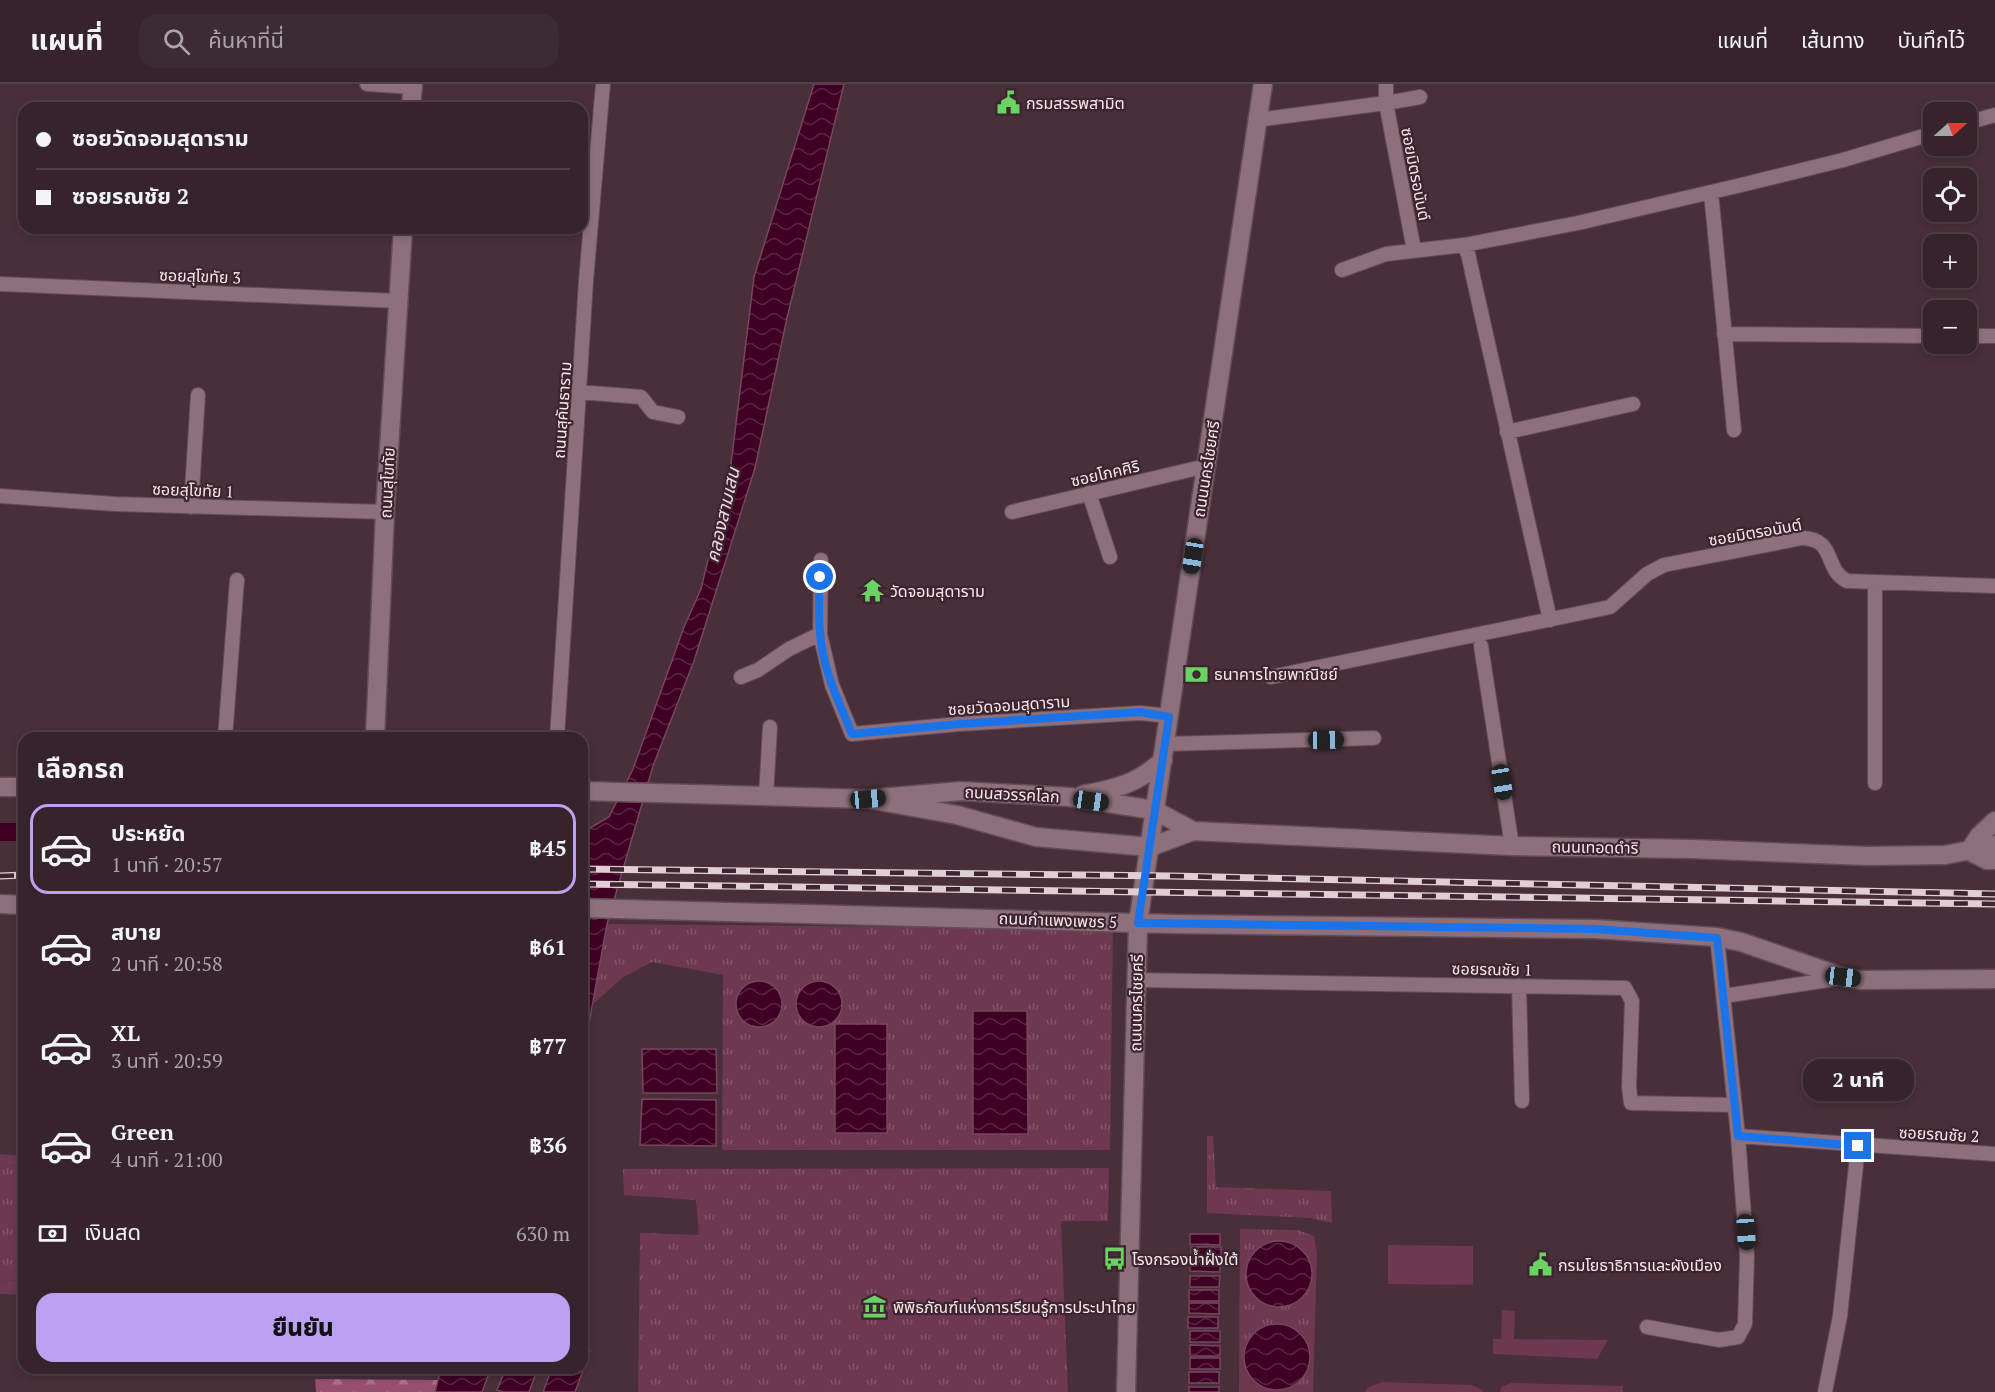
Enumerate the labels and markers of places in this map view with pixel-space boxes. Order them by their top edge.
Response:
public building icon: กรมสรรพสามิต [995,90,1021,116]
place label: กรมสรรพสามิต [1026,92,1125,114]
temple icon: วัดจอมสุดาราม [859,578,885,604]
place label: วัดจอมสุดาราม [890,580,985,602]
bank icon: ธนาคารไทยพาณิชย์ [1183,661,1209,687]
place label: ธนาคารไทยพาณิชย์ [1214,663,1338,685]
bus stop icon: โรงกรองน้ำฝั่งใต้ [1101,1246,1127,1272]
place label: โรงกรองน้ำฝั่งใต้ [1132,1248,1238,1270]
public building icon: กรมโยธาธิการและผังเมือง [1527,1252,1553,1278]
place label: กรมโยธาธิการและผังเมือง [1558,1254,1722,1276]
museum icon: พิพิธภัณฑ์แห่งการเรียนรู้การประปาไทย [862,1294,888,1320]
place label: พิพิธภัณฑ์แห่งการเรียนรู้การประปาไทย [893,1296,1136,1318]

